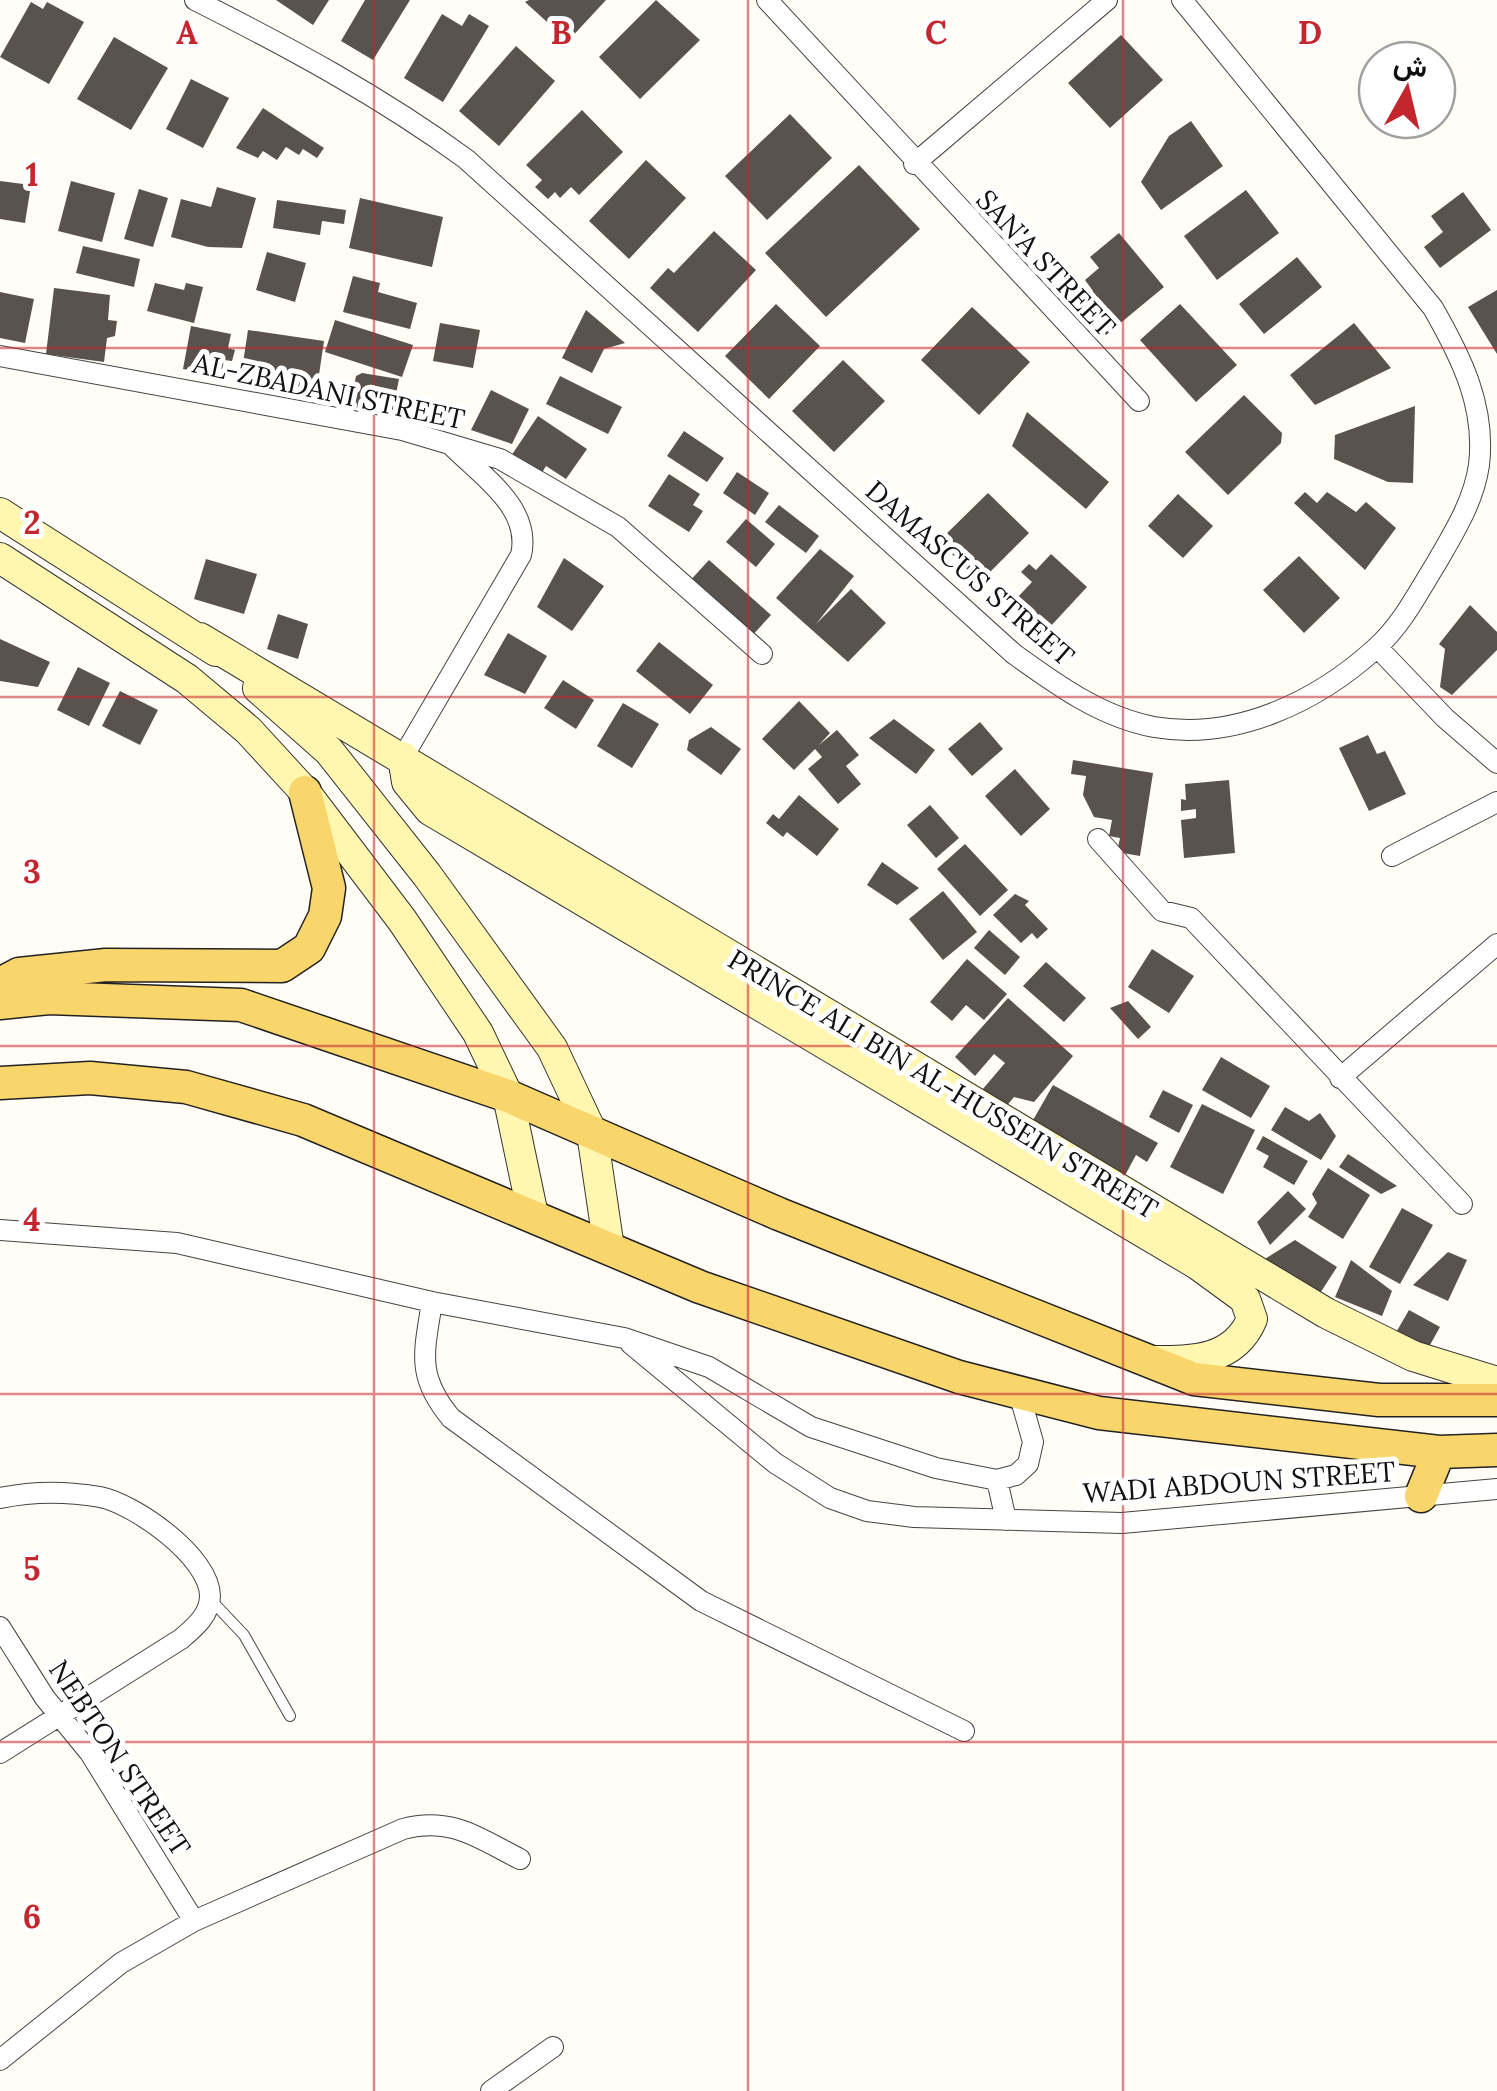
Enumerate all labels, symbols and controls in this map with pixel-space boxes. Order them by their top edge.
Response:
text: A [176,12,198,53]
text: B [550,12,572,53]
text: C [925,12,947,53]
text: D [1298,12,1322,53]
north arrow [1357,40,1457,140]
text: ش [1391,45,1430,85]
text: 1 [26,154,39,195]
street label: SAN'A STREET [969,182,1123,344]
street label: AL-ZBADANI STREET [189,344,468,437]
street label: DAMASCUS STREET [858,472,1082,674]
text: 2 [23,502,41,543]
text: 3 [23,851,41,892]
street label: PRINCE ALI BIN AL-HUSSEIN STREET [722,941,1165,1227]
text: 4 [23,1199,41,1240]
street label: WADI ABDOUN STREET [1082,1453,1396,1511]
text: 5 [23,1548,41,1589]
street label: NEBTON STREET [41,1653,199,1863]
text: 6 [23,1896,41,1937]

